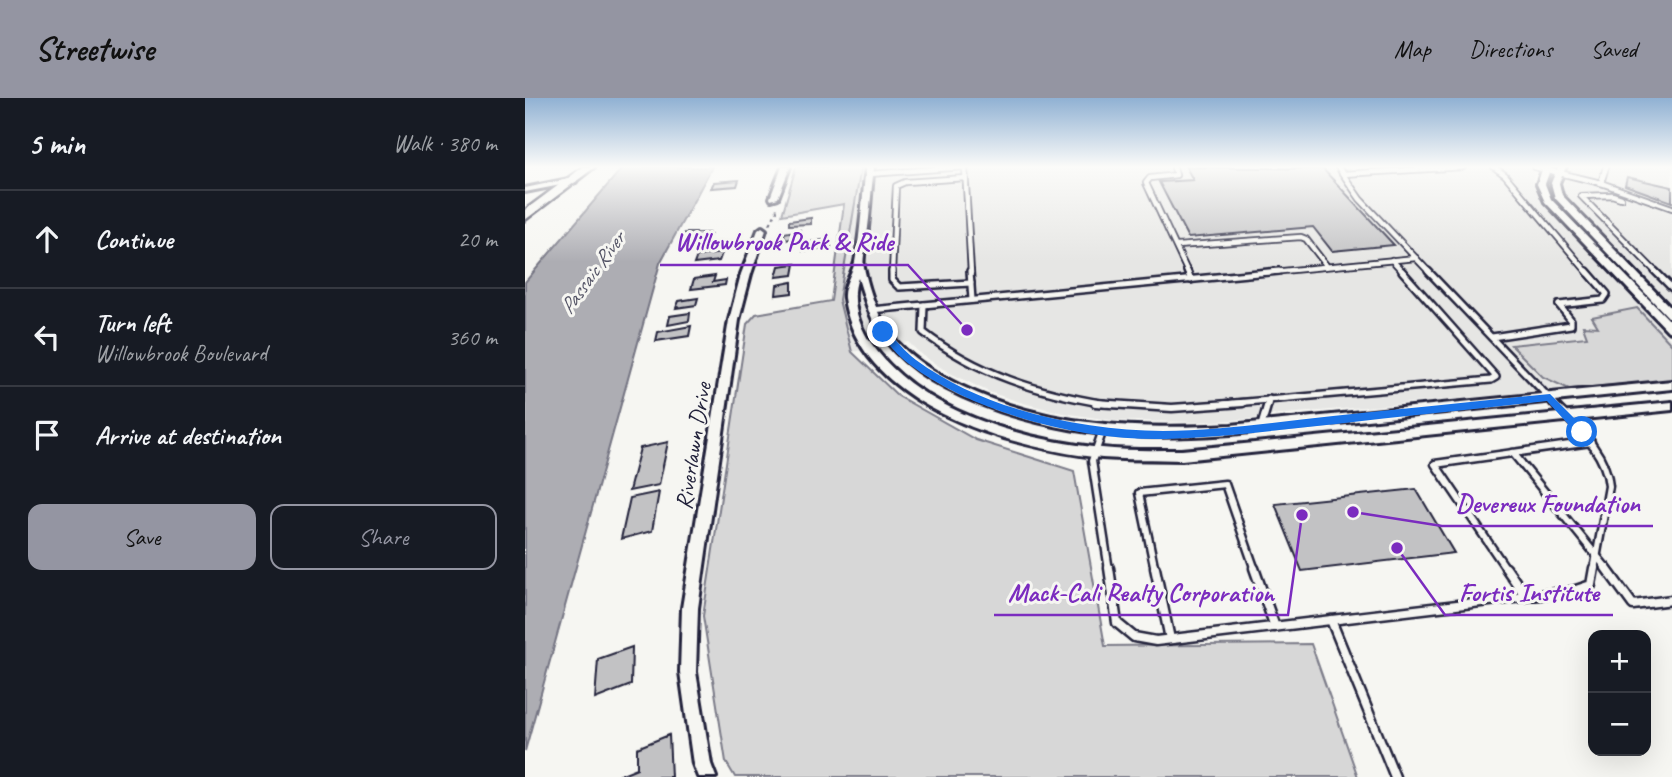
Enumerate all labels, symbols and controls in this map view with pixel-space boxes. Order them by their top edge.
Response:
text: Streetwise [35,28,154,70]
text: Map [1394,34,1431,64]
text: Directions [1469,34,1552,64]
text: Saved [1590,34,1637,64]
text: 5 min [28,125,85,163]
text: Walk · 380 m [393,129,497,158]
callout: Willowbrook Park & Ride [660,218,908,265]
icon: ahead [28,220,66,258]
text: Continue [95,223,173,256]
water label: Passaic River [554,224,632,319]
text: 20 m [458,225,497,254]
text: Willowbrook Park & Ride [675,225,896,258]
text: Turn left [95,306,170,339]
route end [867,316,898,347]
icon: left [28,318,66,356]
text: 360 m [448,323,497,352]
text: Willowbrook Boulevard [95,339,267,368]
street label: Riverlawn Drive [668,378,718,512]
icon: arrive [28,416,66,454]
route start [1566,416,1597,447]
text: Arrive at destination [95,419,281,452]
callout: Devereux Foundation [1442,479,1653,526]
text: Devereux Foundation [1456,487,1641,520]
button: Save [28,504,256,570]
button: Share [270,504,497,570]
callout: Mack-Cali Realty Corporation [994,568,1288,615]
callout: Fortis Institute [1445,568,1613,615]
text: Mack-Cali Realty Corporation [1008,576,1276,609]
text: Fortis Institute [1459,576,1601,609]
map controls [1588,630,1651,756]
button: + [1588,630,1651,693]
button: − [1588,693,1651,756]

